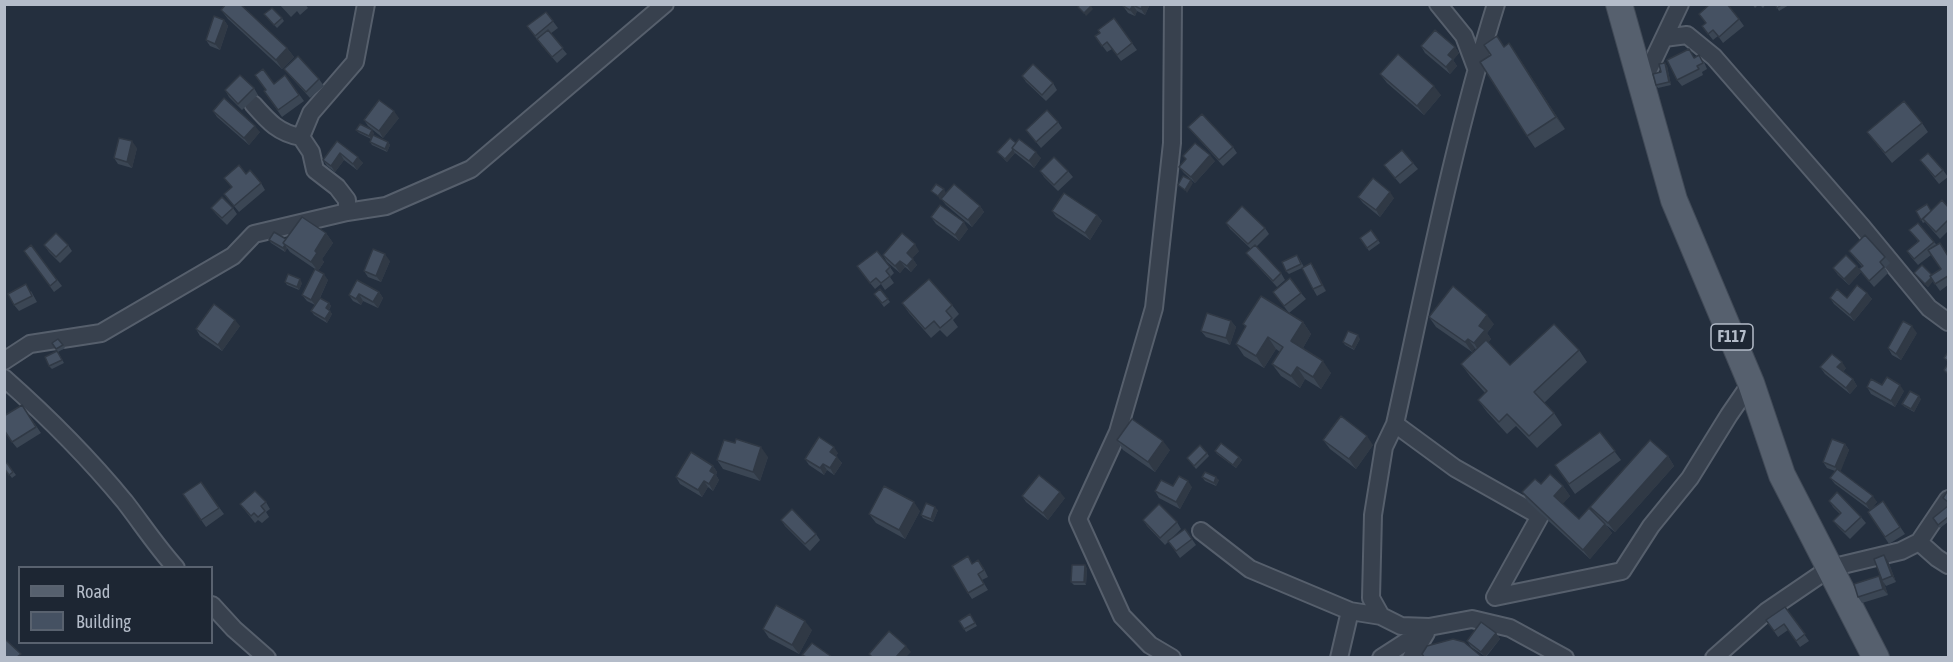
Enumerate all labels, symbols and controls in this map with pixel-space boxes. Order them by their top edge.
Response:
road number: F117 [1711,324,1753,350]
legend [18,566,213,644]
text: Road [76,581,110,602]
text: Building [76,611,131,632]

